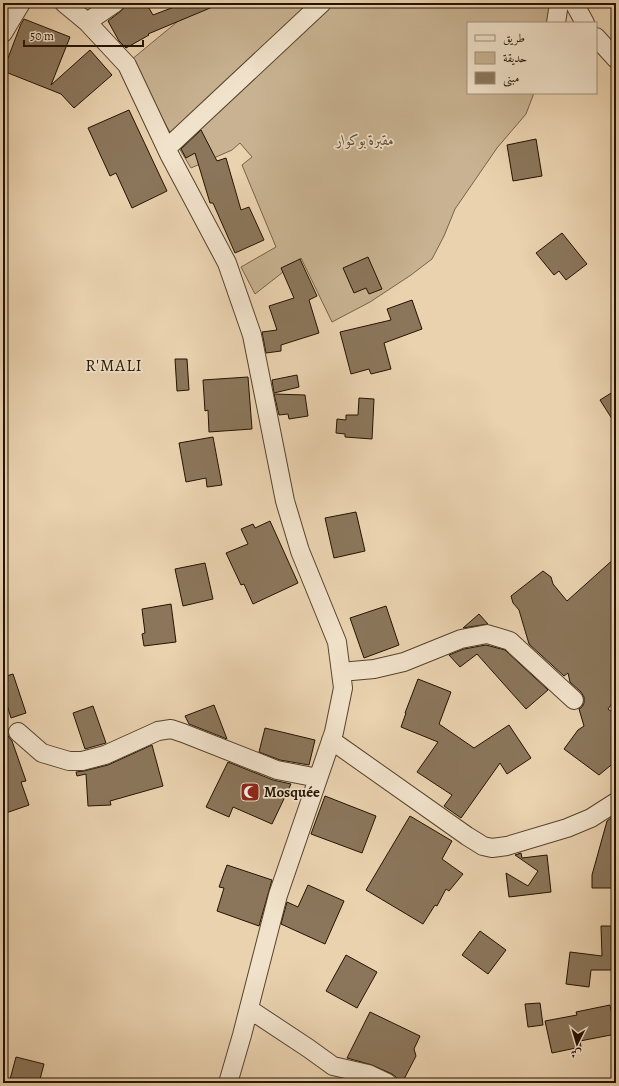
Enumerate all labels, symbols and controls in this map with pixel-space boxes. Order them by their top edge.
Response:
scale bar [24,22,143,48]
legend [467,22,597,94]
text: 50 m [30,28,54,44]
text: طريق [503,30,525,46]
text: حديقة [503,50,527,66]
text: مبنى [503,70,519,87]
park label: مقبرة بوكوار [335,130,394,150]
district label: R'MALI [85,354,143,377]
mosque icon: Mosquée [239,781,261,803]
place label: Mosquée [264,782,320,802]
north arrow [557,1024,597,1064]
text: ش [570,1046,582,1061]

